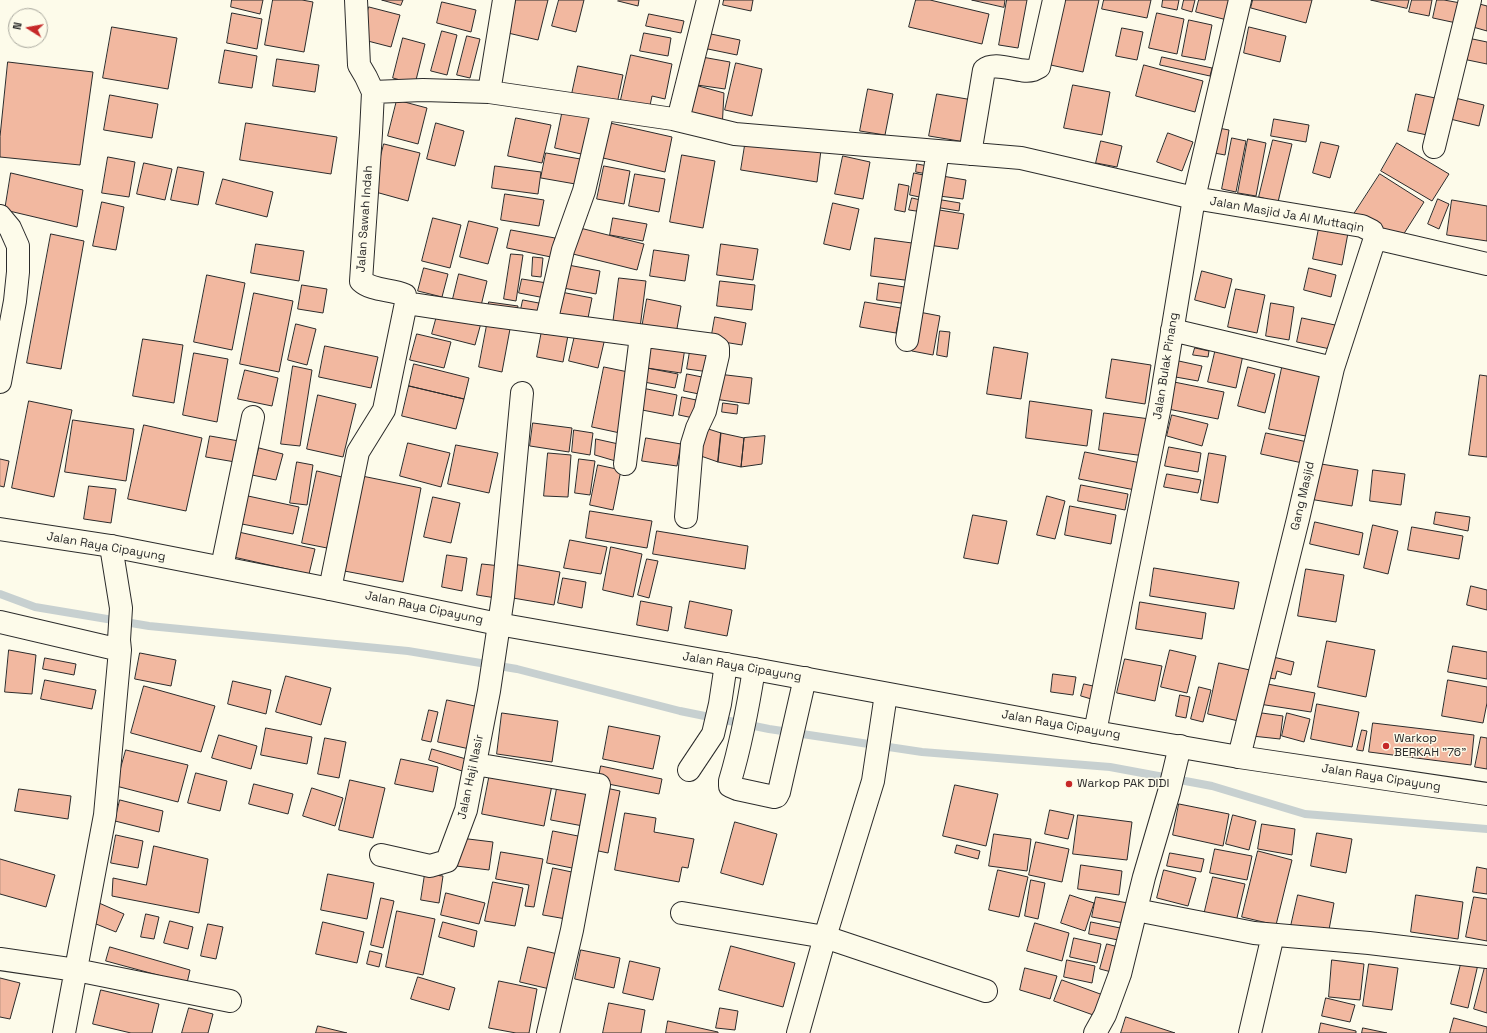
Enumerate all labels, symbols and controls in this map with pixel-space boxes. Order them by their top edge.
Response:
north arrow [8,8,48,48]
text: N [10,21,25,31]
street label: Jalan Sawah Indah [354,165,376,273]
street label: Jalan Masjid Ja Al Muttaqin [1209,194,1365,236]
street label: Jalan Bulak Pinang [1150,311,1182,421]
street label: Gang Masjid [1288,460,1318,532]
street label: Jalan Raya Cipayung [45,529,167,565]
street label: Jalan Raya Cipayung [364,588,484,628]
street label: Jalan Raya Cipayung [681,649,803,685]
street label: Jalan Raya Cipayung [1000,707,1122,743]
place label: Warkop BERKAH "76" [1394,732,1466,760]
street label: Jalan Haji Nasir [455,733,487,821]
marker: Warkop BERKAH "76" [1381,741,1391,751]
street label: Jalan Raya Cipayung [1320,761,1442,795]
place label: Warkop PAK DIDI [1077,777,1169,791]
marker: Warkop PAK DIDI [1064,779,1074,789]

